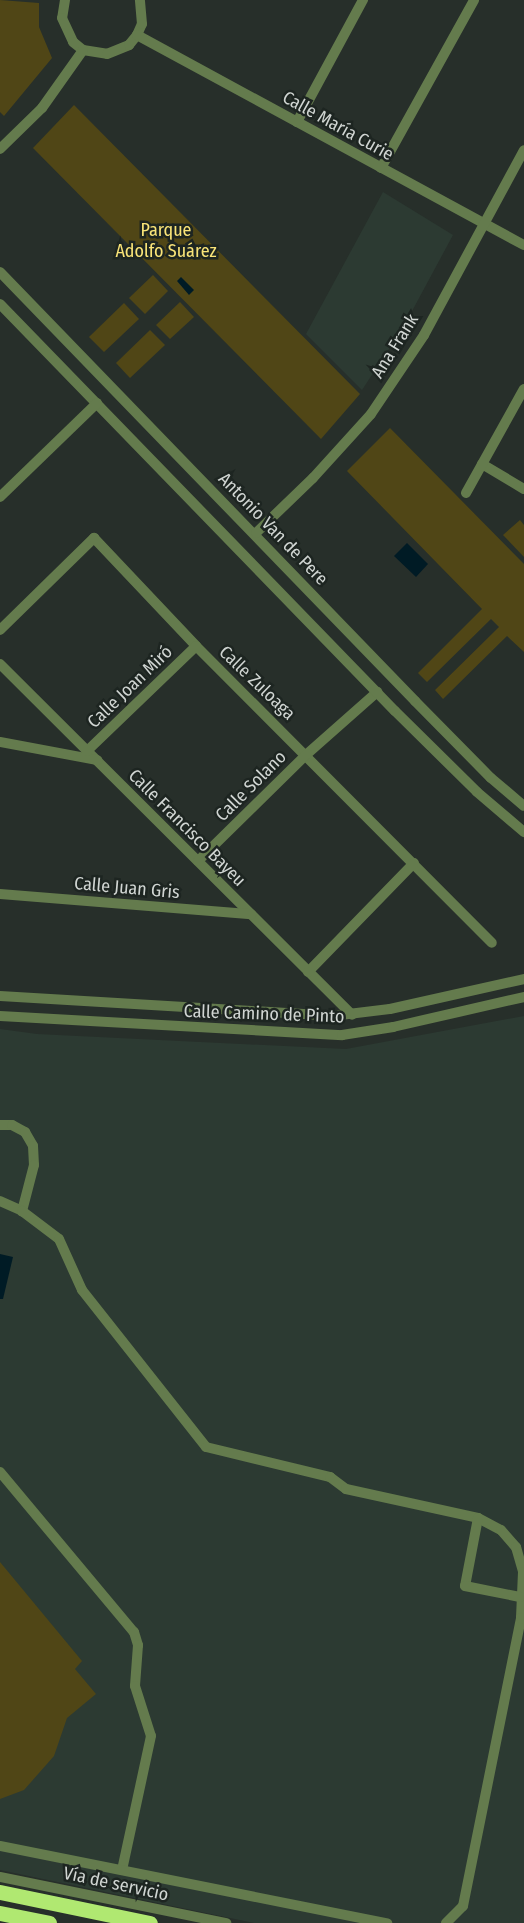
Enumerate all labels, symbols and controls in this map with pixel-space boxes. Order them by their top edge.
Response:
street label: Calle María Curie [279,87,397,165]
park label: Parque Adolfo Suárez [115,220,217,262]
street label: Ana Frank [367,310,423,382]
street label: Antonio Van de Pere [214,468,332,590]
street label: Calle Joan Miró [83,641,177,733]
street label: Calle Zuloaga [215,641,299,725]
street label: Calle Solano [211,746,291,826]
street label: Calle Francisco Bayeu [124,765,250,891]
street label: Calle Juan Gris [73,873,181,903]
street label: Calle Camino de Pinto [183,1000,345,1028]
street label: Vía de servicio [62,1862,170,1906]

